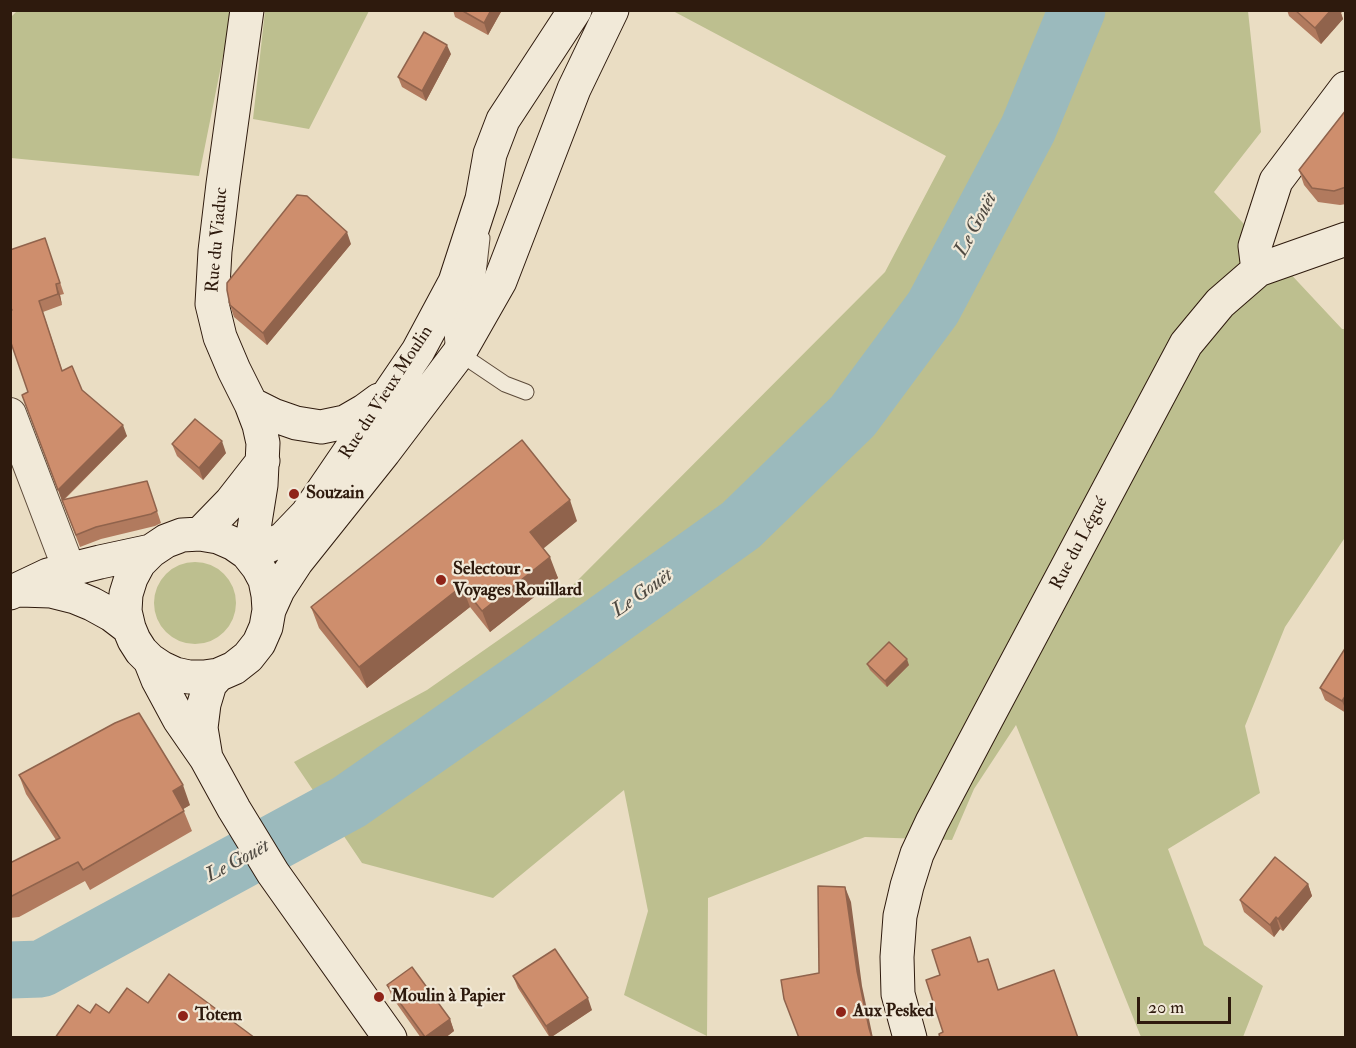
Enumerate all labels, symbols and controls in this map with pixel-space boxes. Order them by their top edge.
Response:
street label: Rue du Viaduc [203,186,233,294]
water label: Le Gouët [950,189,1004,261]
street label: Rue du Vieux Moulin [336,322,438,464]
place label: Souzain [306,483,364,505]
marker: Souzain [287,487,301,501]
street label: Rue du Légué [1047,494,1113,594]
place label: Selectour - Voyages Rouillard [453,559,582,602]
water label: Le Gouët [608,564,678,624]
marker: Selectour - Voyages Rouillard [434,573,448,587]
water label: Le Gouët [202,835,274,889]
scale bar [1140,985,1234,1023]
place label: Moulin à Papier [391,986,505,1008]
marker: Moulin à Papier [372,990,386,1004]
text: 20 m [1148,996,1184,1019]
place label: Aux Pesked [853,1001,934,1023]
place label: Totem [195,1005,242,1027]
marker: Aux Pesked [834,1005,848,1019]
marker: Totem [176,1009,190,1023]

